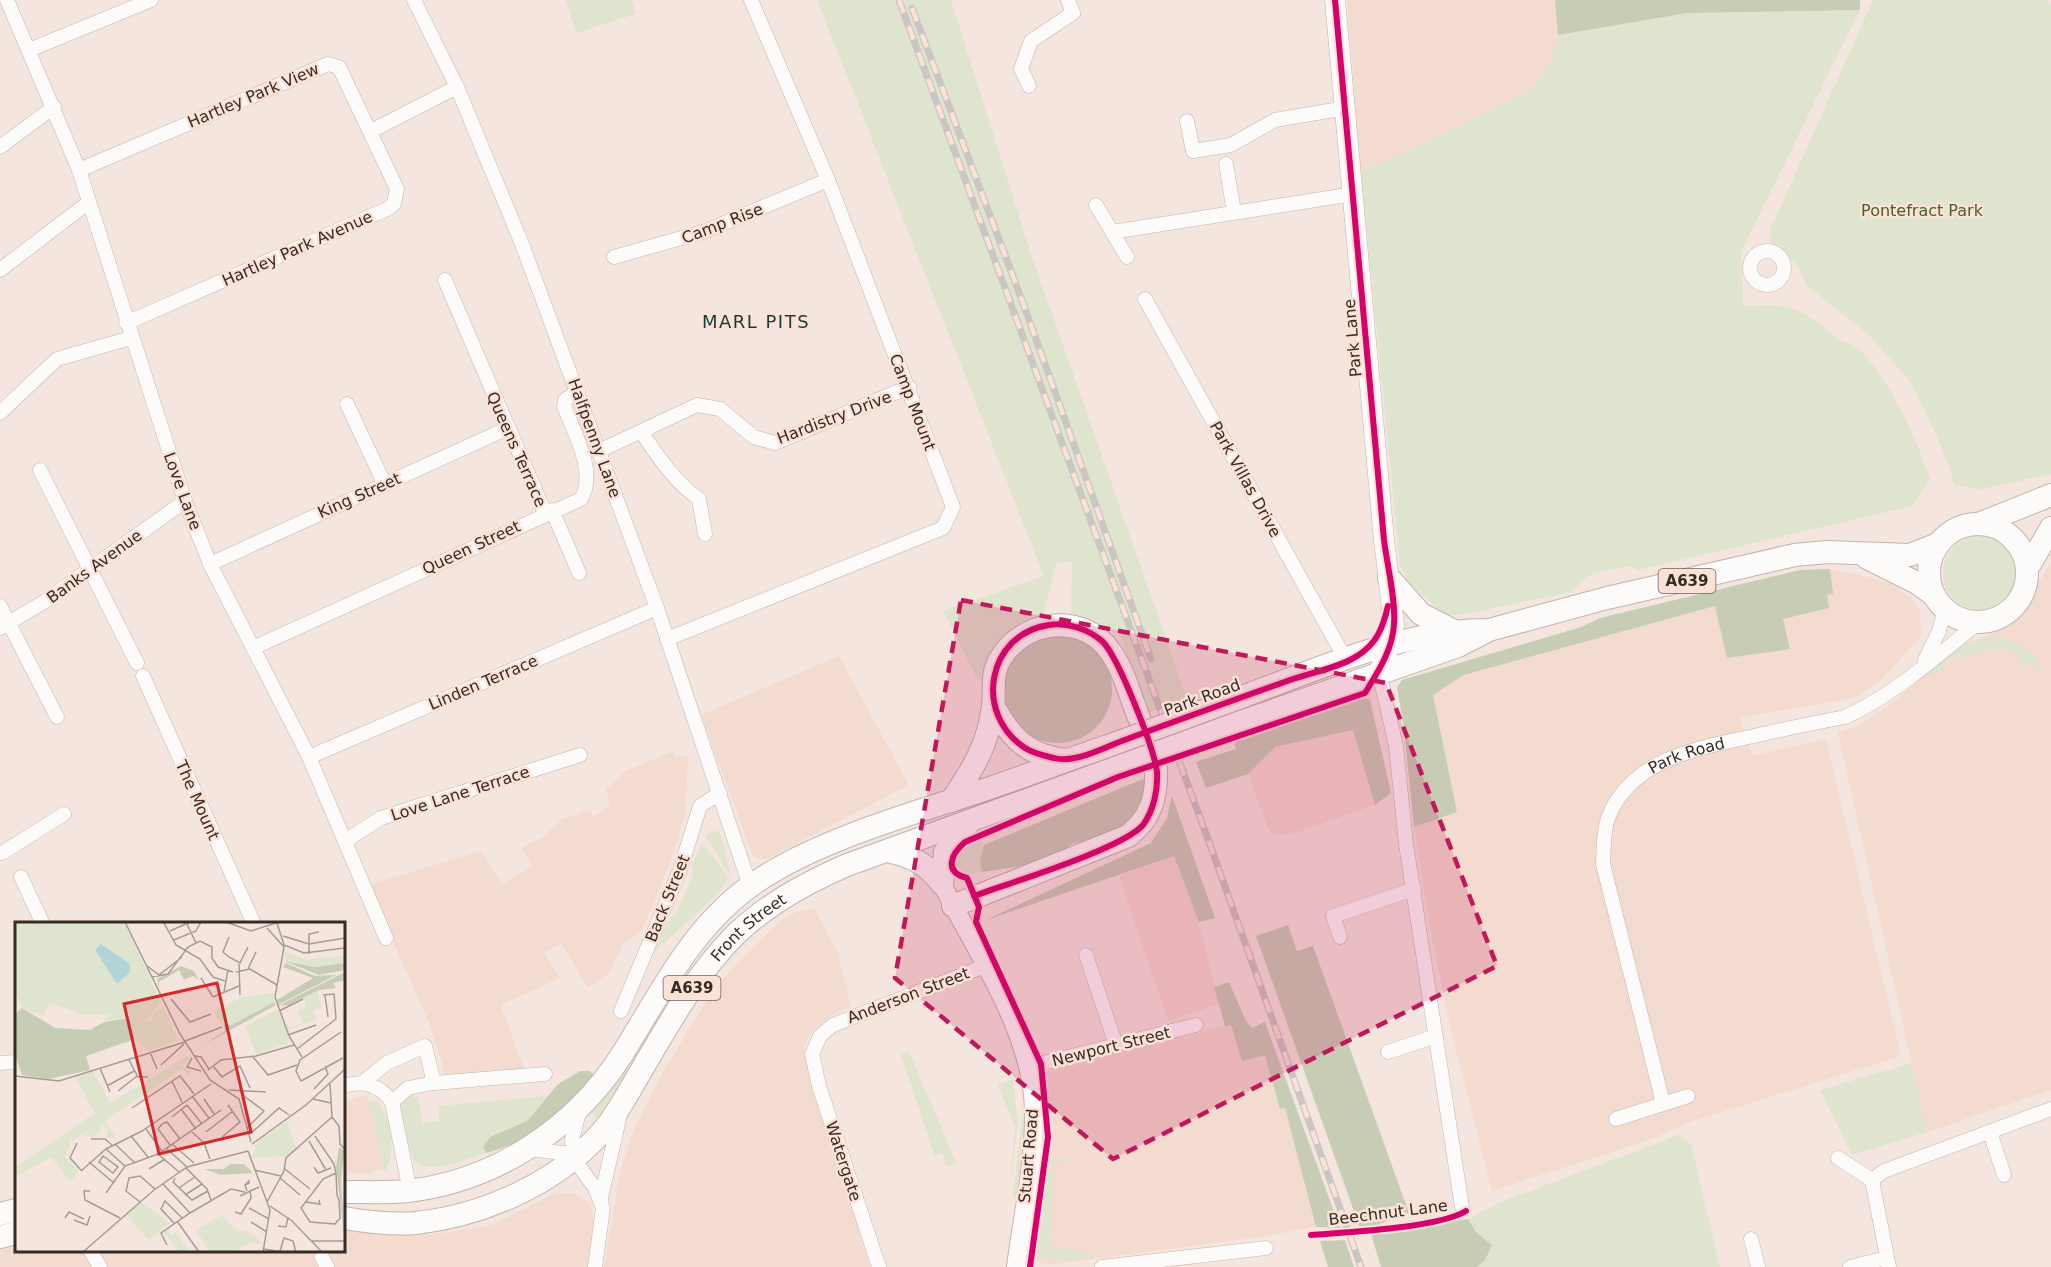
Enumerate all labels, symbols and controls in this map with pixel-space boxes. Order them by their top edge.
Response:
street label: Hartley Park View [185,59,322,132]
street label: Camp Rise [679,199,766,248]
park label: Pontefract Park [1861,201,1984,220]
street label: Hartley Park Avenue [219,207,375,290]
street label: Park Lane [1340,298,1365,378]
district label: MARL PITS [702,311,810,332]
street label: Camp Mount [885,351,940,453]
street label: Halfpenny Lane [564,376,625,500]
street label: Hardistry Drive [774,387,894,448]
street label: Queens Terrace [483,389,550,510]
street label: Park Villas Drive [1206,418,1285,540]
street label: Love Lane [160,450,205,533]
street label: King Street [315,469,404,522]
street label: Queen Street [419,516,523,579]
street label: Banks Avenue [43,525,146,607]
road number: A639 [1658,569,1716,593]
street label: Linden Terrace [426,651,541,714]
street label: Park Road [1161,675,1243,720]
street label: Park Road [1645,734,1727,778]
street label: The Mount [171,757,224,843]
street label: Love Lane Terrace [388,762,532,825]
street label: Back Street [641,852,694,945]
street label: Front Street [707,890,790,965]
inset map [15,922,345,1252]
street label: Anderson Street [844,963,972,1028]
road number: A639 [664,976,720,1000]
street label: Newport Street [1050,1023,1172,1070]
street label: Stuart Road [1015,1108,1042,1204]
street label: Watergate [822,1119,865,1204]
street label: Beechnut Lane [1327,1196,1449,1229]

